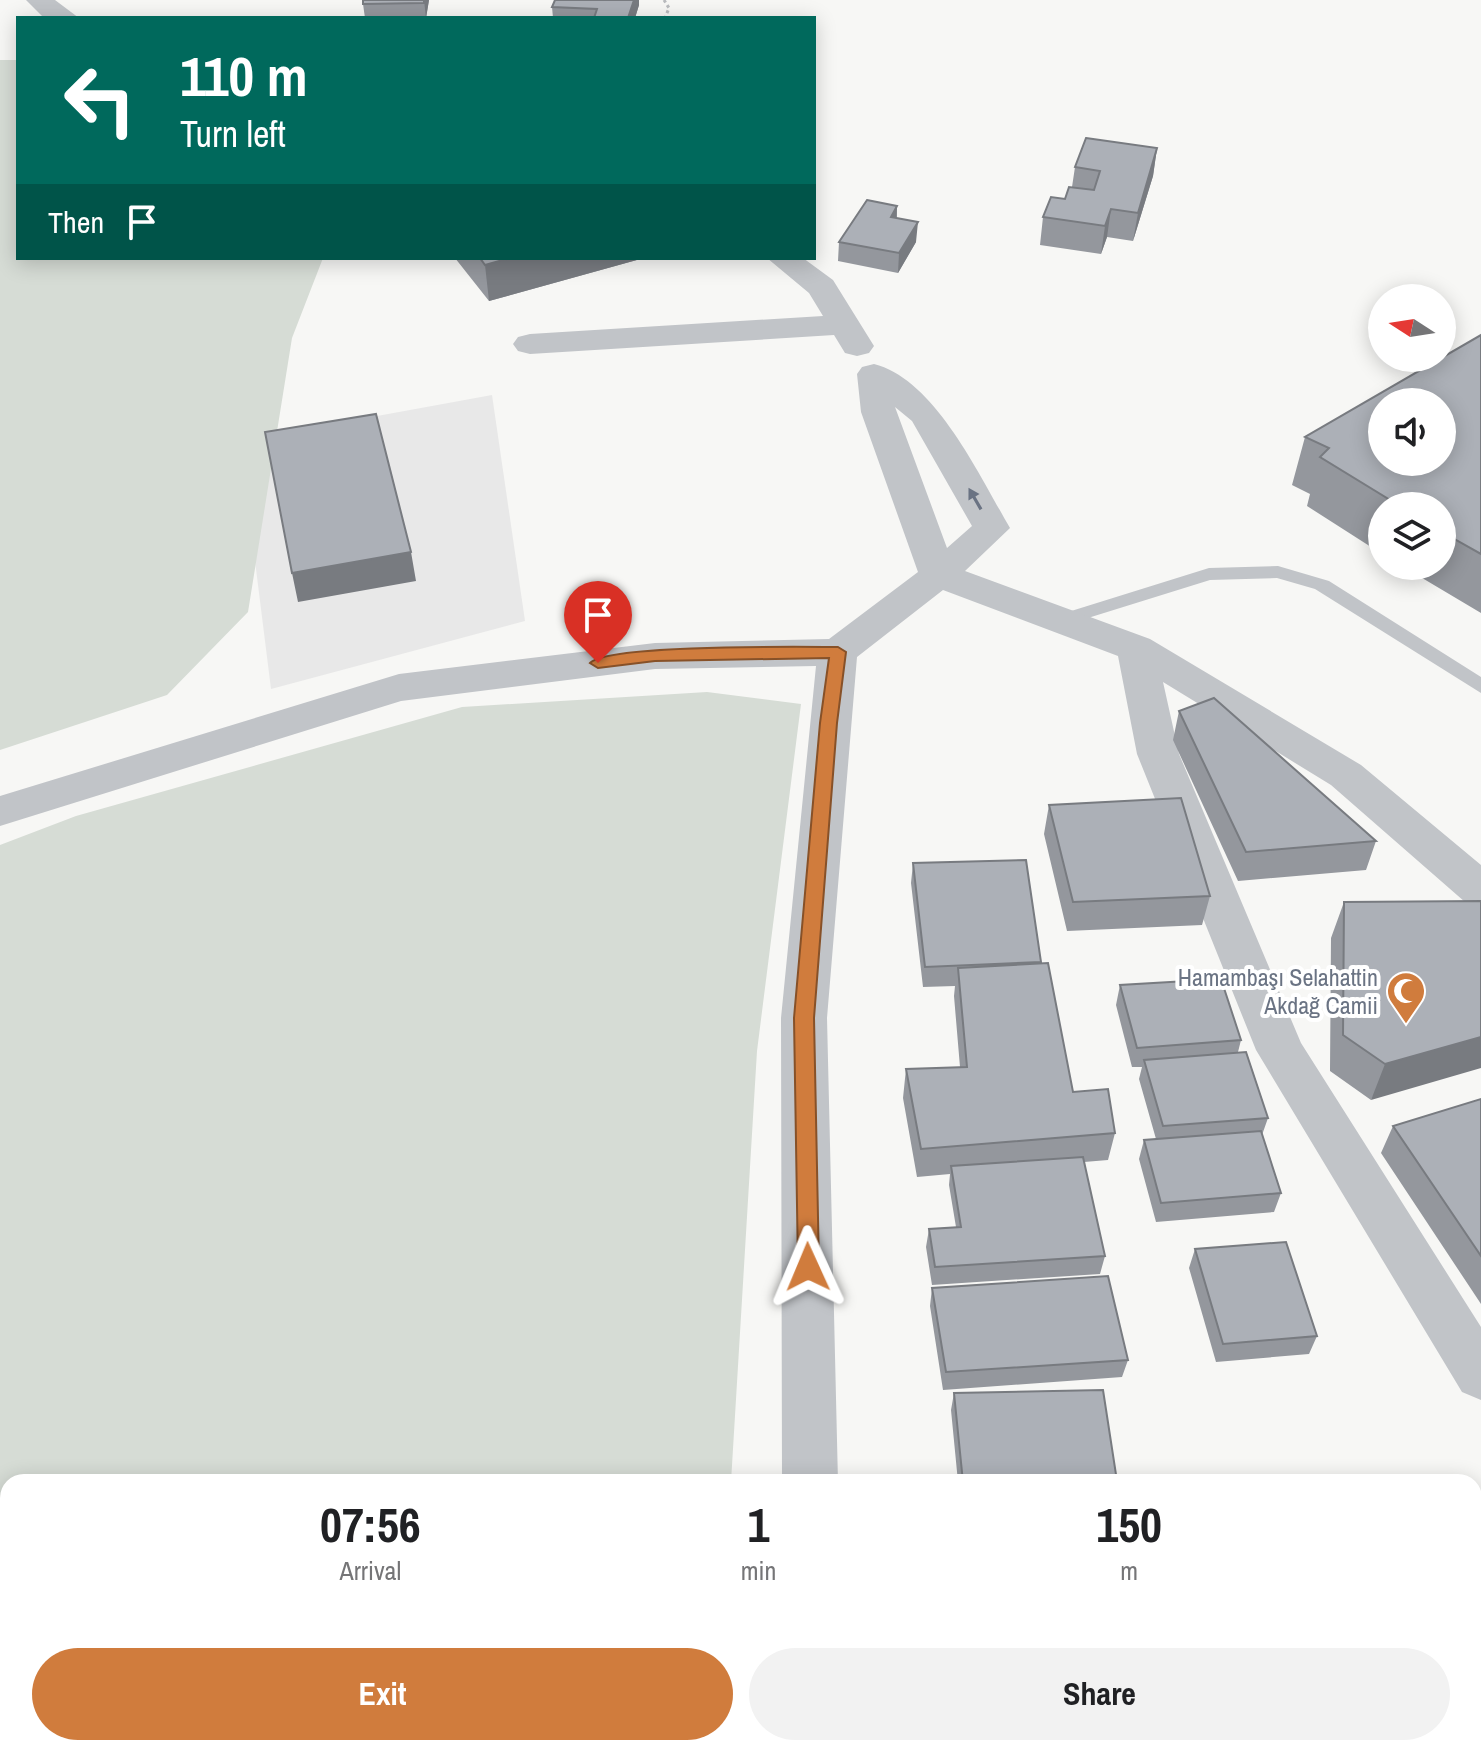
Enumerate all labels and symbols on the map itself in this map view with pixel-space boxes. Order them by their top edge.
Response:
north arrow [1368,284,1456,372]
one-way arrow [968,488,982,510]
pin [564,581,632,663]
place label: Hamambaşı Selahattin Akdağ Camii [1178,961,1378,1021]
mosque icon: Hamambaşı Selahattin Akdağ Camii [1385,970,1427,1025]
position arrow [766,1225,850,1309]

